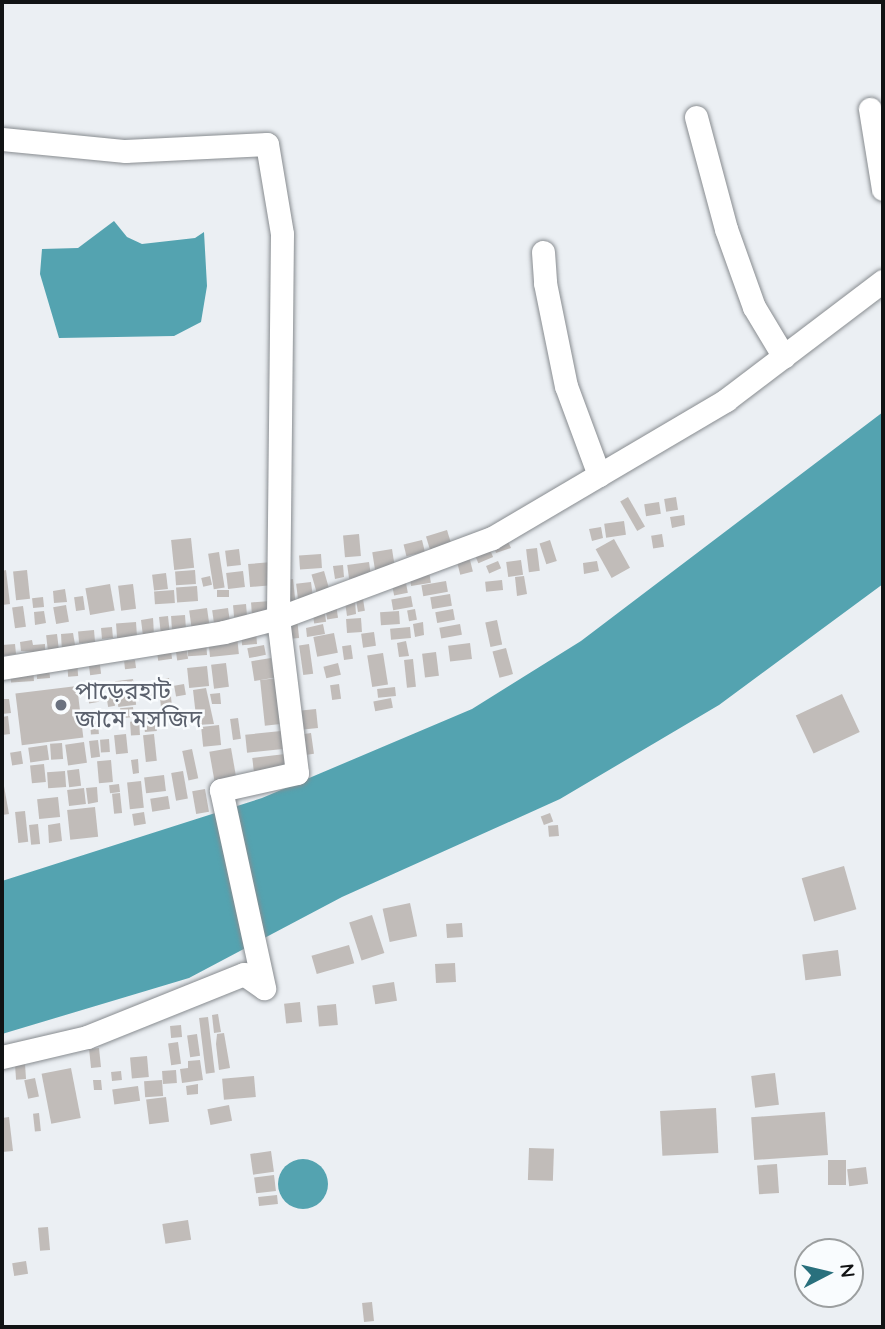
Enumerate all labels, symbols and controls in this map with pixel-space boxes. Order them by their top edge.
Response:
place label: পাড়েরহাট জামে মসজিদ [75,677,202,733]
marker: পাড়েরহাট জামে মসজিদ [53,697,69,713]
north arrow [794,1238,864,1308]
text: N [835,1262,861,1279]

